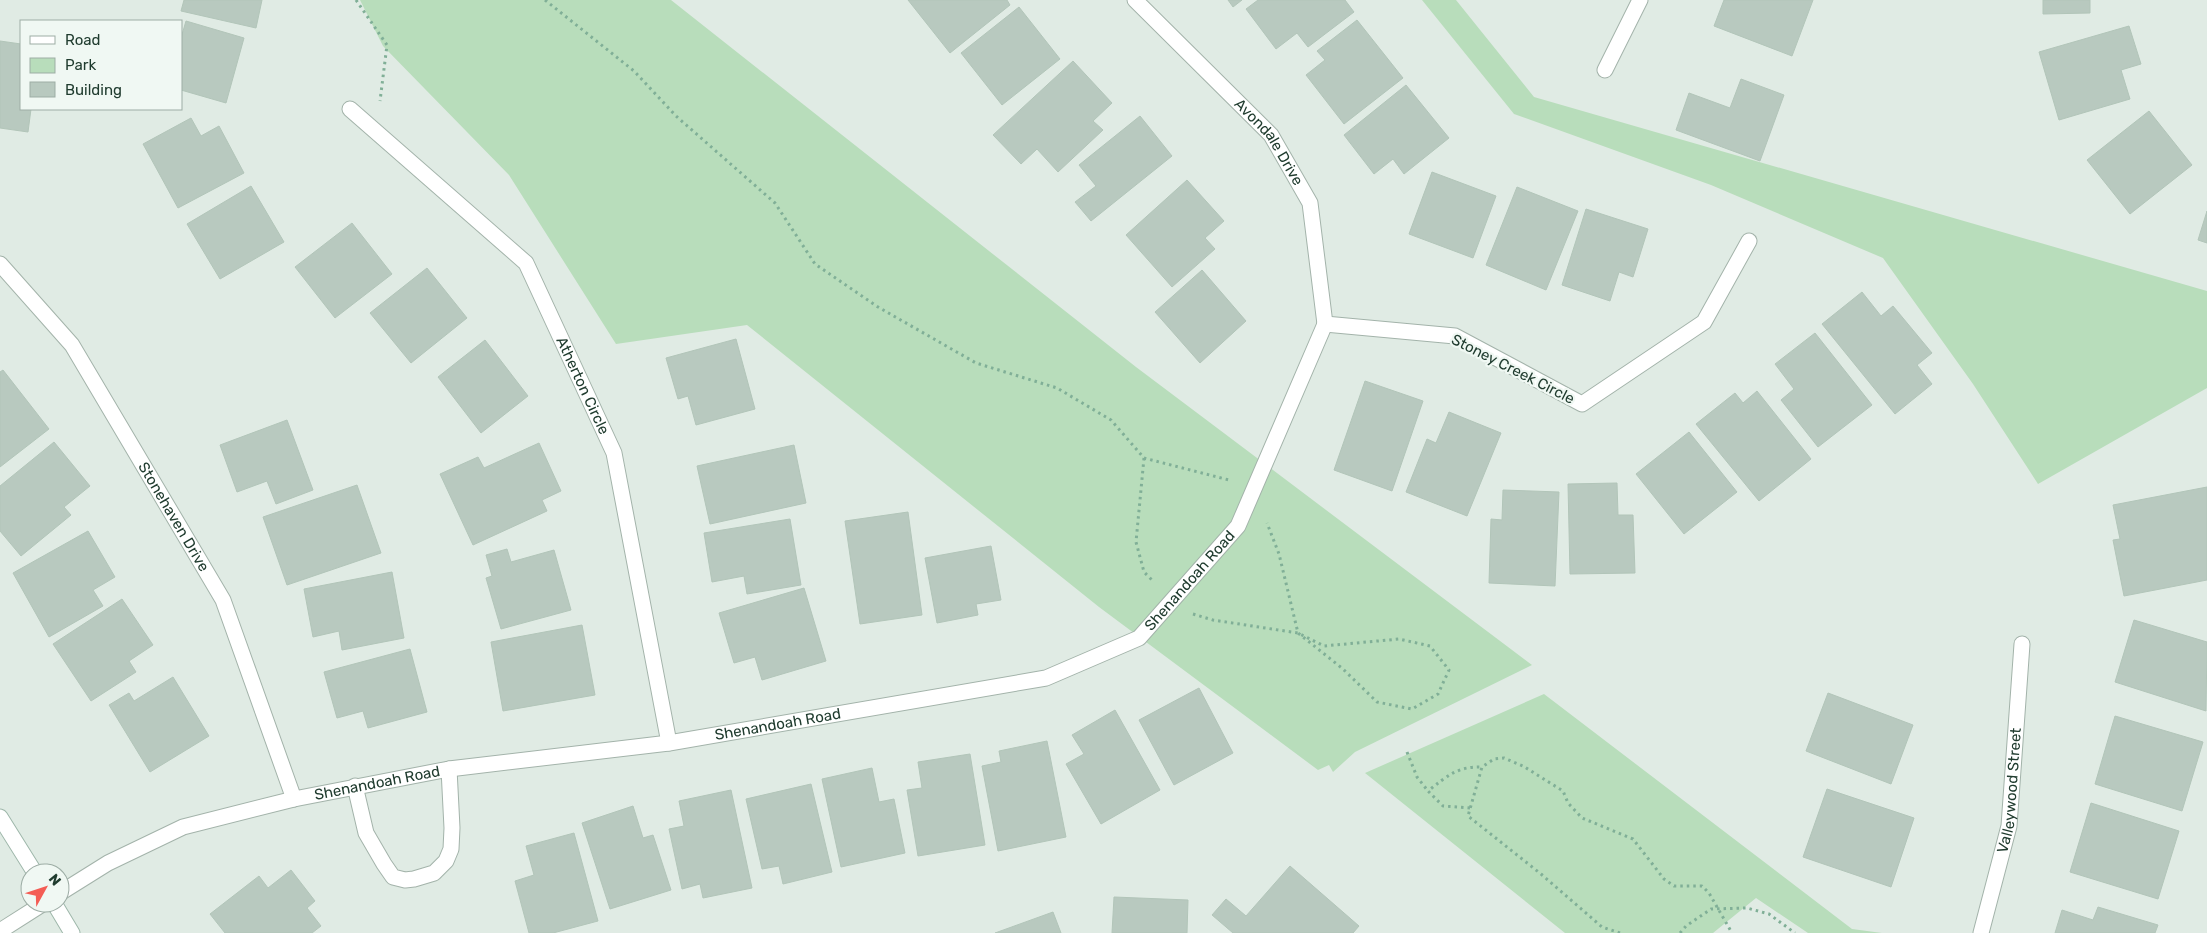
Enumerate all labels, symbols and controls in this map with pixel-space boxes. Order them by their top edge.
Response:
legend [20,20,182,110]
text: Road [65,31,101,49]
text: Park [65,56,96,74]
text: Building [65,81,122,99]
street label: Avondale Drive [1231,95,1307,189]
street label: Stoney Creek Circle [1448,330,1578,408]
street label: Atherton Circle [552,334,613,437]
street label: Stonehaven Drive [134,459,213,575]
street label: Shenandoah Road [1141,527,1239,634]
street label: Shenandoah Road [713,705,842,744]
street label: Valleywood Street [1993,727,2025,855]
street label: Shenandoah Road [313,762,442,804]
north arrow [20,863,70,913]
text: N [45,871,64,889]

